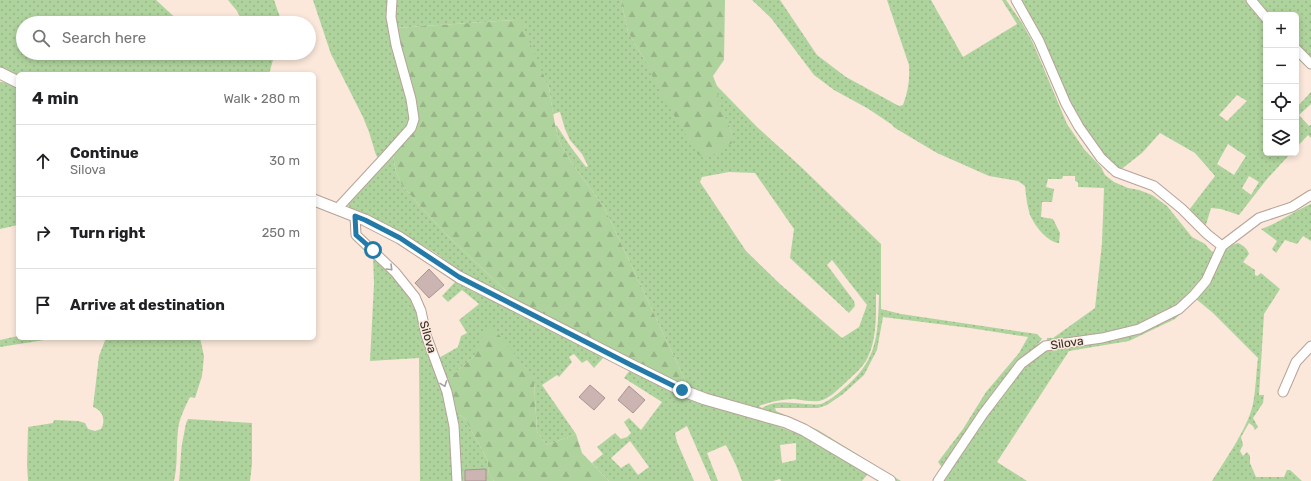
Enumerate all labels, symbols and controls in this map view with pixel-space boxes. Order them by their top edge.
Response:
map controls [1263,12,1299,156]
button: + [1263,12,1299,48]
search box [16,16,316,60]
icon: search [30,27,52,49]
text: Search here [62,29,146,47]
button: − [1263,48,1299,84]
button: locate [1263,84,1299,120]
text: 4 min [32,88,79,108]
text: Walk · 280 m [223,91,300,106]
button: layers [1263,120,1299,156]
text: Continue [70,144,139,162]
icon: ahead [32,150,54,172]
text: 30 m [269,153,300,168]
text: Silova [70,162,106,177]
icon: right [32,222,54,244]
text: Turn right [70,224,145,242]
text: 250 m [262,225,300,240]
route start [364,241,382,259]
one-way arrow [386,263,393,271]
icon: arrive [32,294,54,316]
text: Arrive at destination [70,296,225,314]
street label: Silova [417,319,439,355]
street label: Silova [1050,334,1084,352]
one-way arrow [440,380,448,387]
route end [673,381,691,399]

